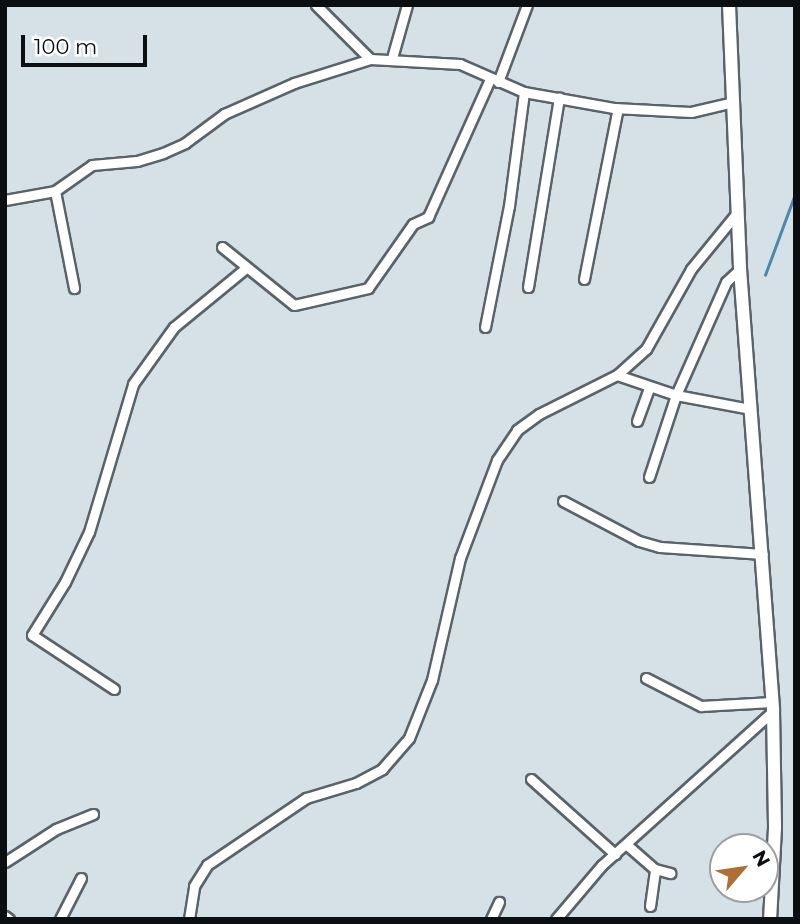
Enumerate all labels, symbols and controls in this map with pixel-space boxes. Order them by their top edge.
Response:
scale bar [24,21,150,65]
text: 100 m [34,34,97,59]
north arrow [709,833,779,903]
text: N [747,846,775,871]

